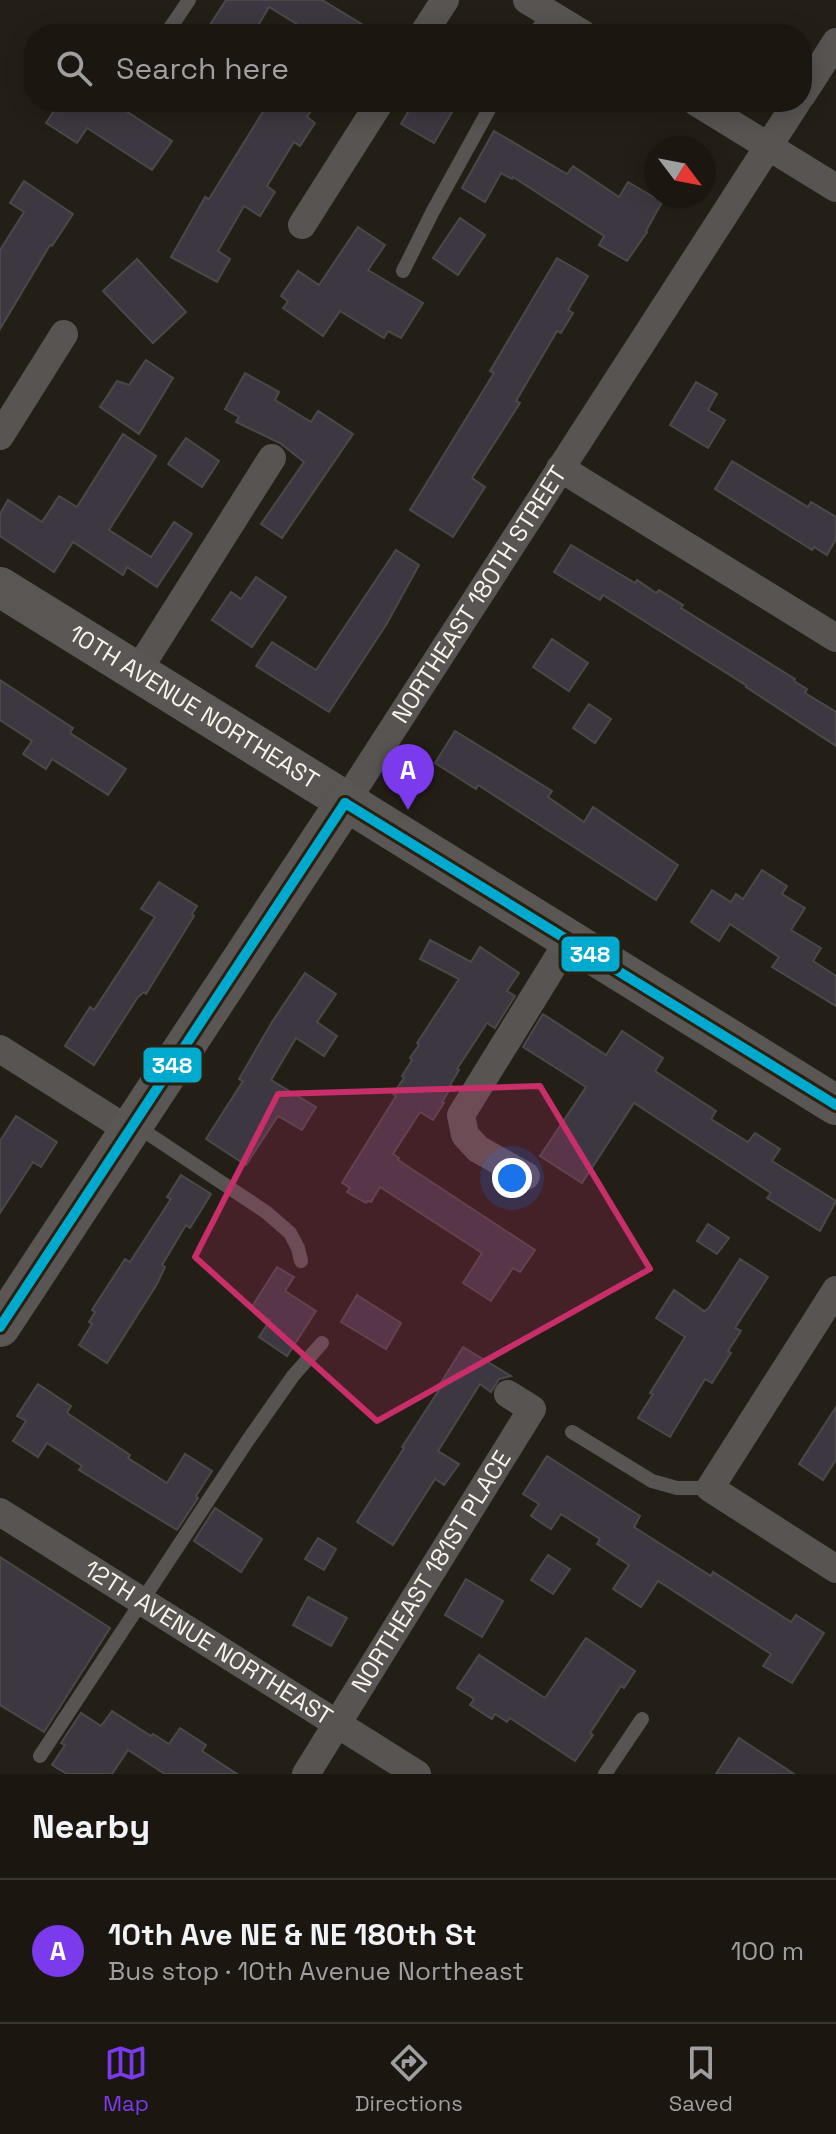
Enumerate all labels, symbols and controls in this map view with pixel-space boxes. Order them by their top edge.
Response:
search box [24,24,812,112]
icon: search [52,46,96,90]
text: Search here [116,49,289,88]
north arrow [644,136,716,208]
street label: NORTHEAST 180TH STREET [385,460,573,729]
street label: 10TH AVENUE NORTHEAST [63,618,325,796]
pin: A [382,744,434,810]
line badge: 348 [560,935,621,973]
text: 348 [570,940,610,968]
line badge: 348 [142,1046,203,1084]
text: 348 [152,1051,192,1079]
your location [492,1158,532,1198]
street label: NORTHEAST 181ST PLACE [344,1445,518,1698]
street label: 12TH AVENUE NORTHEAST [79,1553,339,1732]
text: Nearby [32,1805,150,1848]
text: 10th Ave NE & NE 180th St [108,1915,477,1954]
text: A [50,1934,66,1968]
text: 100 m [731,1934,804,1968]
text: Bus stop · 10th Avenue Northeast [108,1954,524,1988]
tab: Map [103,2041,149,2117]
tab: Directions [355,2041,463,2117]
tab: Saved [669,2041,733,2117]

